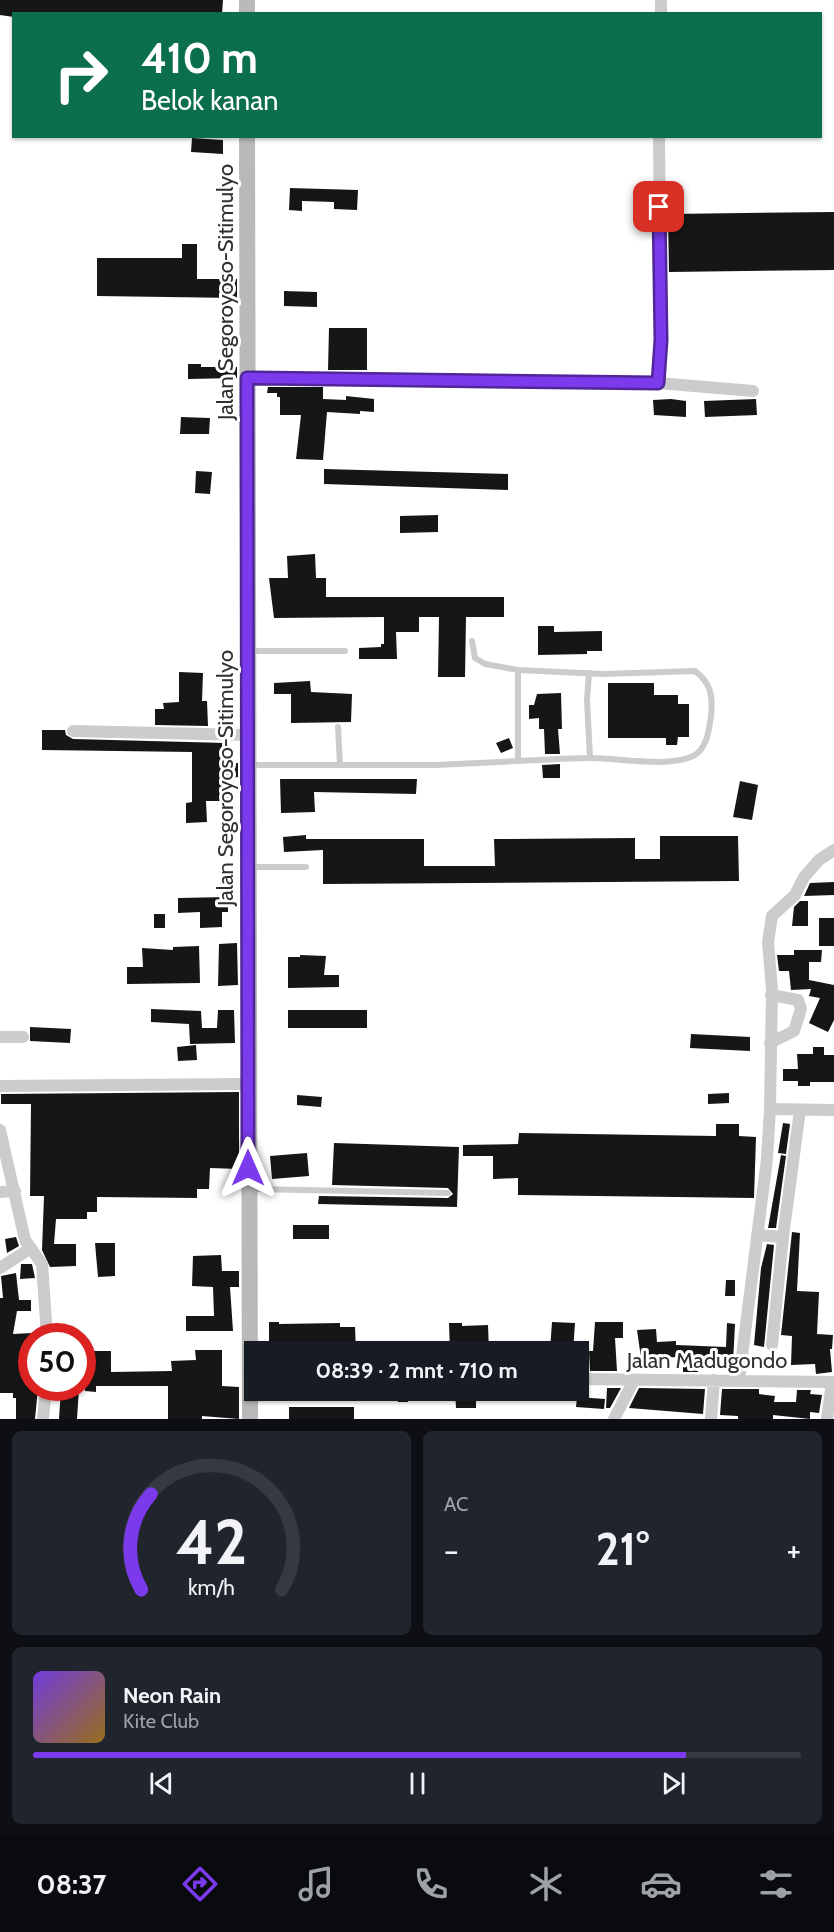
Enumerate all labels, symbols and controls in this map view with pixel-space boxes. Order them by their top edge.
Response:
text: 410 m [141,32,258,84]
icon: right [42,36,120,114]
text: Belok kanan [141,84,278,117]
street label: Jalan Segoroyoso-Sitimulyo [212,164,239,421]
pin [633,181,684,232]
icon: arrive [642,190,675,223]
street label: Jalan Segoroyoso-Sitimulyo [212,650,239,907]
position arrow [216,1136,280,1200]
speed limit sign: 50 [18,1323,96,1401]
street label: Jalan Madugondo [626,1347,787,1374]
text: 08:39 · 2 mnt · 710 m [315,1357,518,1384]
text: AC [444,1492,468,1516]
text: 42 [176,1504,247,1580]
text: 21° [596,1522,649,1576]
text: − [444,1530,459,1570]
text: + [786,1530,801,1570]
text: km/h [188,1574,235,1600]
text: Neon Rain [123,1682,221,1709]
text: Kite Club [123,1709,199,1733]
icon: previous [145,1767,178,1800]
icon: pause [401,1767,434,1800]
icon: next [657,1767,690,1800]
icon: directions [179,1863,221,1905]
icon: music [295,1863,337,1905]
icon: phone [410,1863,452,1905]
icon: climate [525,1863,567,1905]
icon: car [640,1863,682,1905]
icon: filters [755,1863,797,1905]
text: 08:37 [37,1868,106,1901]

